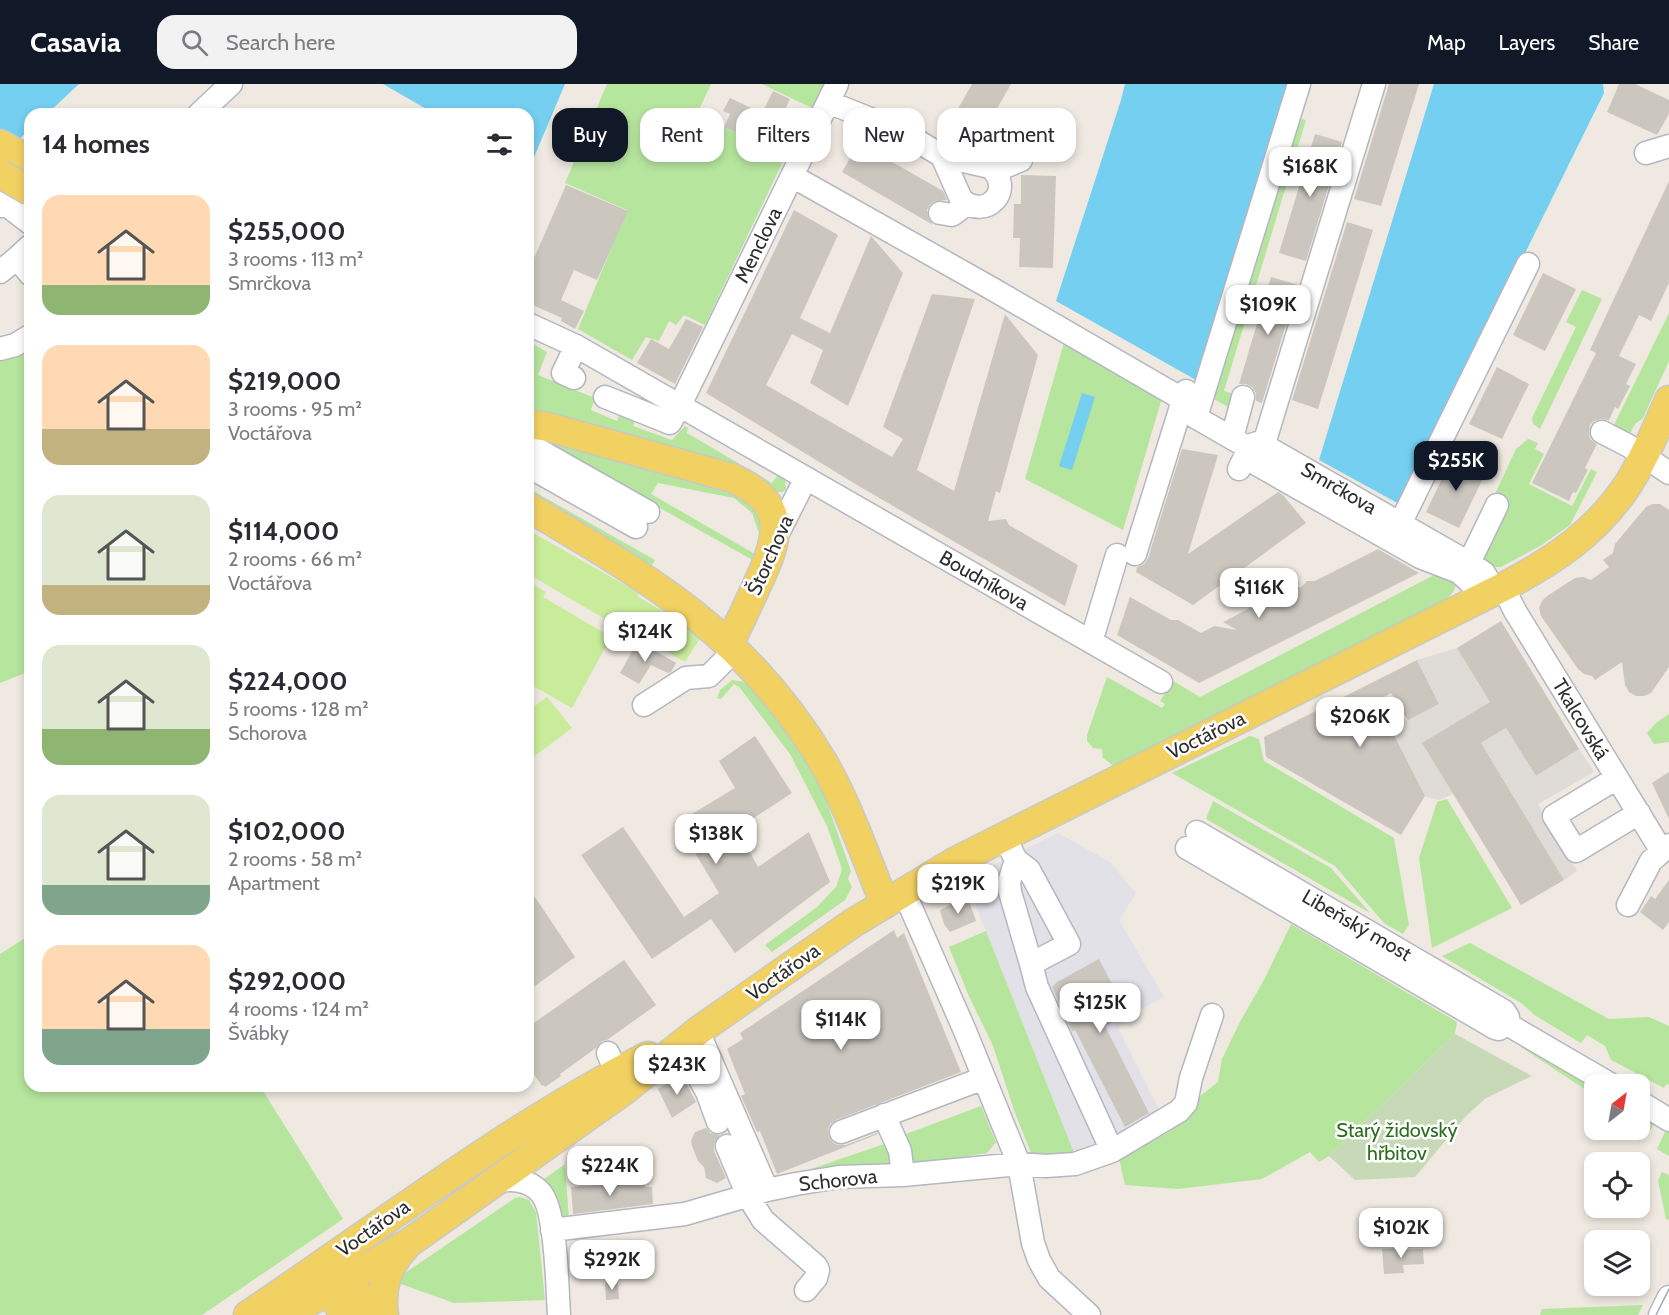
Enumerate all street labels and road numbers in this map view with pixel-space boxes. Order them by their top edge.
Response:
street label: Menclova [729,203,787,287]
street label: Smrčkova [1297,457,1381,519]
street label: Štorchova [742,511,798,599]
street label: Boudníkova [935,545,1033,615]
street label: Tkalcovská [1548,674,1615,764]
street label: Voctářova [1163,706,1249,764]
street label: Libeňský most [1298,884,1416,966]
street label: Voctářova [742,938,825,1006]
street label: Schorova [798,1164,879,1196]
street label: Voctářova [332,1194,415,1262]

